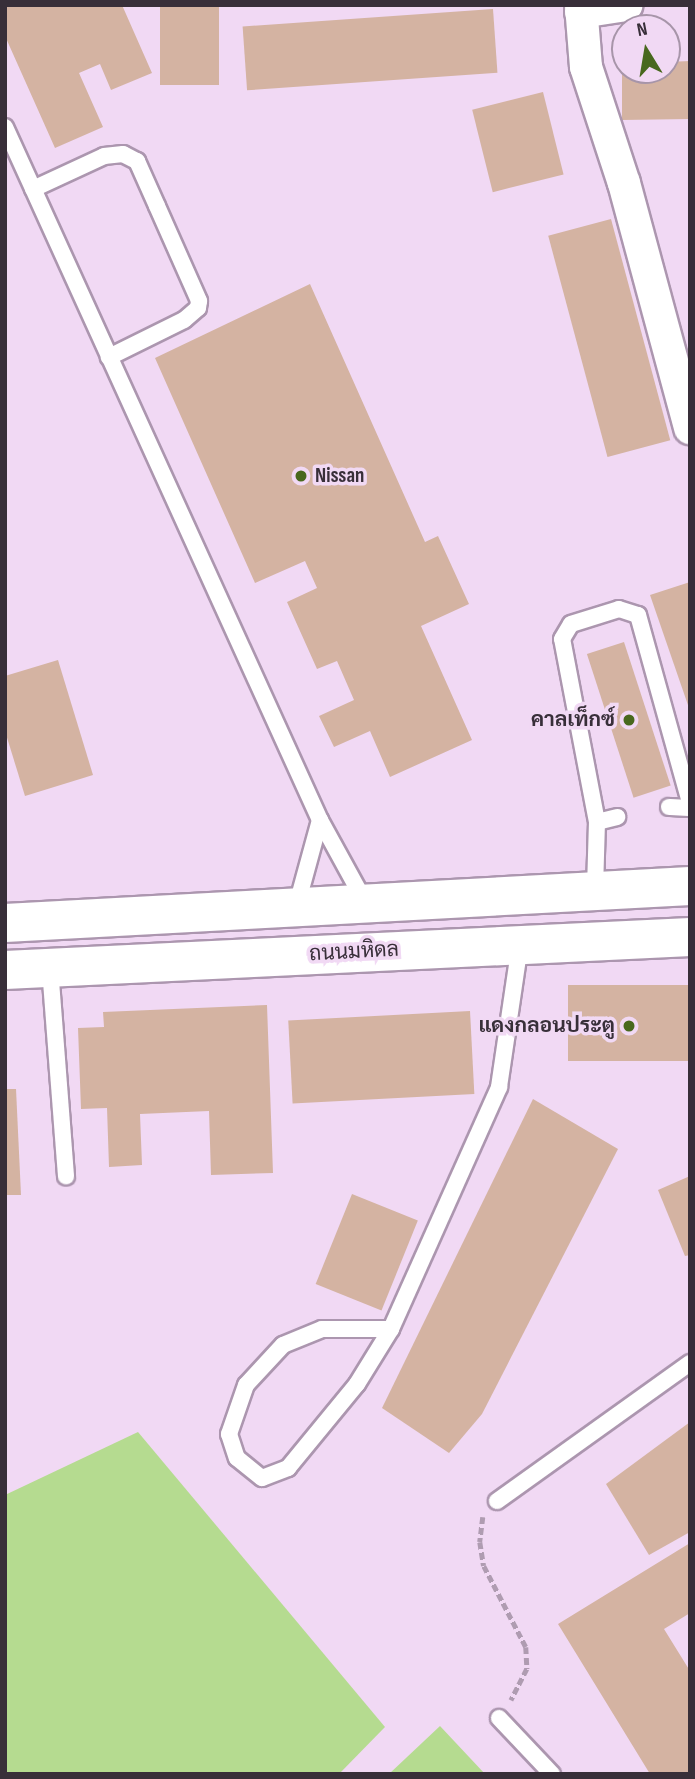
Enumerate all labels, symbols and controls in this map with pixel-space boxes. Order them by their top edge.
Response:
north arrow [611,14,681,84]
text: N [635,18,649,42]
place label: Nissan [315,463,364,489]
marker: Nissan [293,468,309,484]
place label: คาลเท็กซ์ [531,707,615,733]
marker: คาลเท็กซ์ [621,712,637,728]
street label: ถนนมหิดล [308,937,400,967]
place label: แดงกลอนประตู [478,1013,615,1039]
marker: แดงกลอนประตู [621,1018,637,1034]

